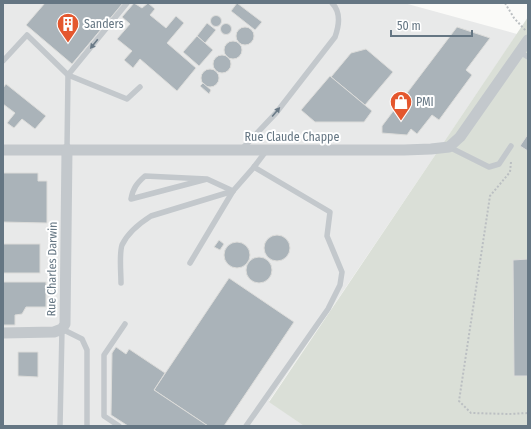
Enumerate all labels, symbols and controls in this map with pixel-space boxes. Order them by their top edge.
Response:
building icon: Sanders [55,11,81,44]
scale bar [391,12,472,38]
place label: Sanders [84,17,124,31]
text: 50 m [397,19,421,33]
one-way arrow [89,39,98,49]
shop icon: PMI [388,89,414,122]
place label: PMI [416,95,434,109]
one-way arrow [272,107,281,117]
street label: Rue Claude Chappe [245,130,339,144]
street label: Rue Charles Darwin [44,221,60,317]

